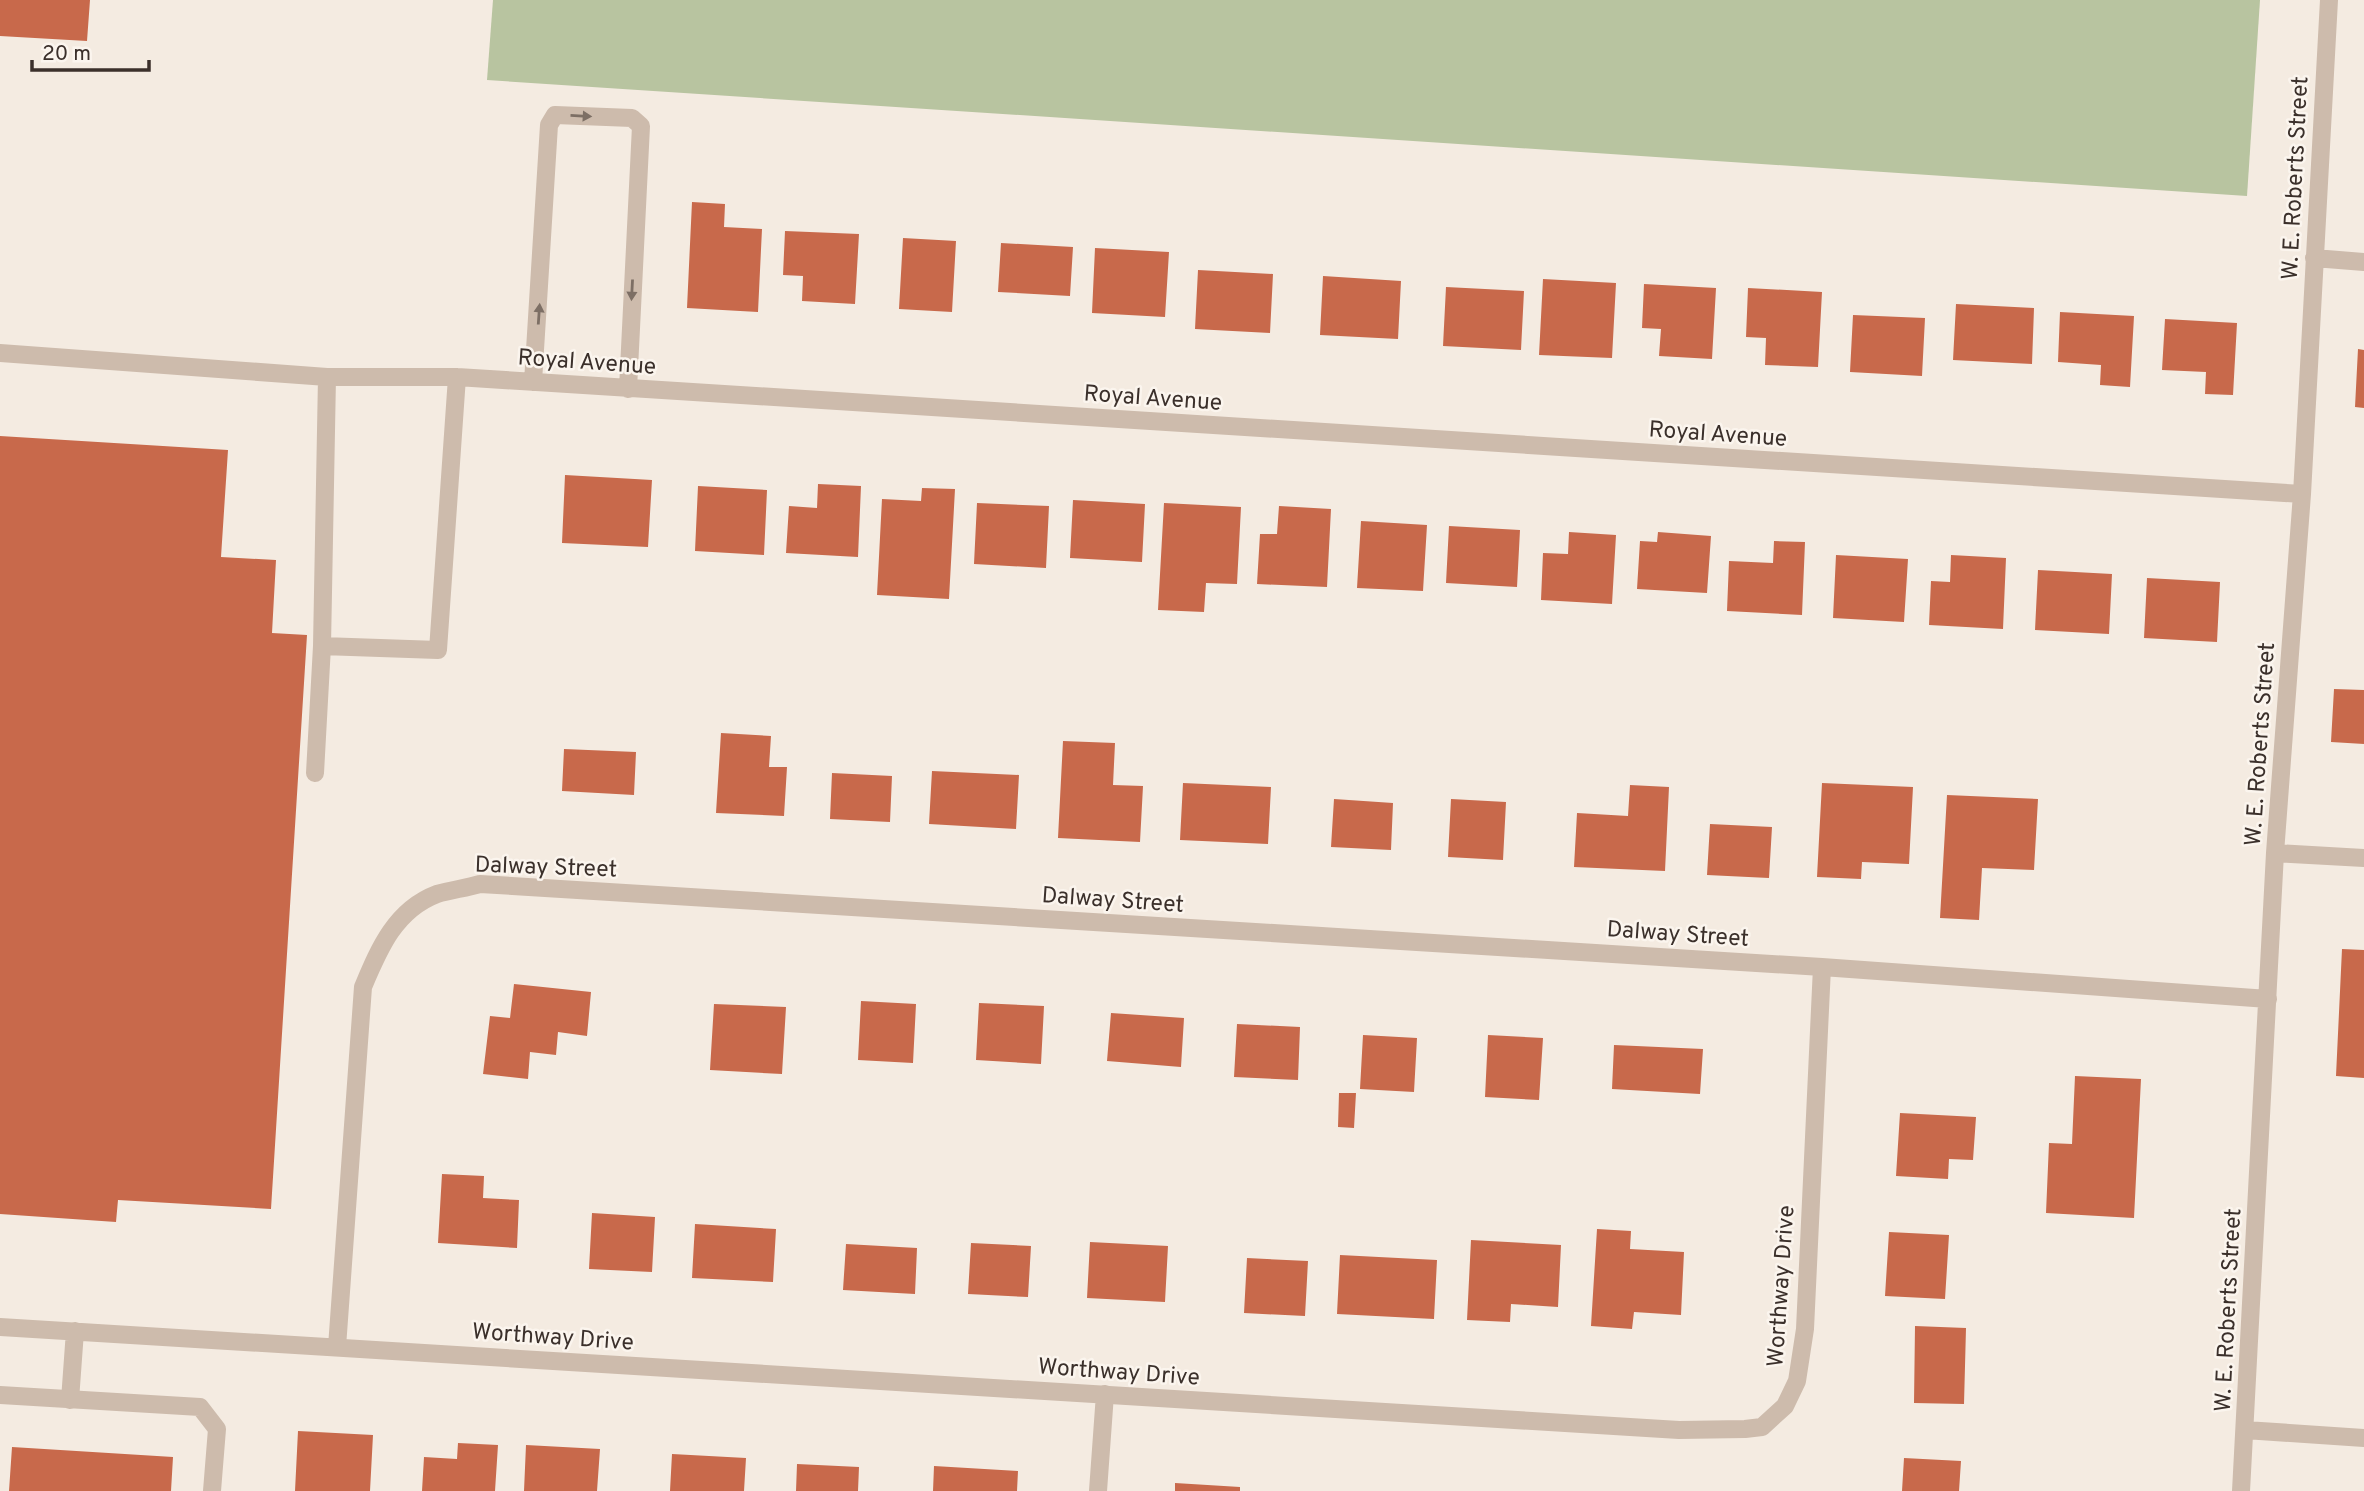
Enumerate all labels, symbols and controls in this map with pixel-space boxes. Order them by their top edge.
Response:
scale bar [32,28,149,72]
text: 20 m [42,41,91,68]
street label: W. E. Roberts Street [2277,75,2316,281]
one-way arrow [570,111,592,122]
one-way arrow [626,279,637,301]
one-way arrow [534,303,545,325]
street label: Royal Avenue [517,344,657,383]
street label: Royal Avenue [1083,380,1223,419]
street label: Royal Avenue [1648,416,1788,455]
street label: W. E. Roberts Street [2240,641,2283,847]
street label: Dalway Street [474,852,618,885]
street label: Dalway Street [1041,882,1185,921]
street label: Dalway Street [1606,916,1750,955]
street label: Worthway Drive [1762,1204,1803,1368]
street label: W. E. Roberts Street [2210,1207,2249,1413]
street label: Worthway Drive [471,1318,635,1359]
street label: Worthway Drive [1037,1353,1201,1394]

